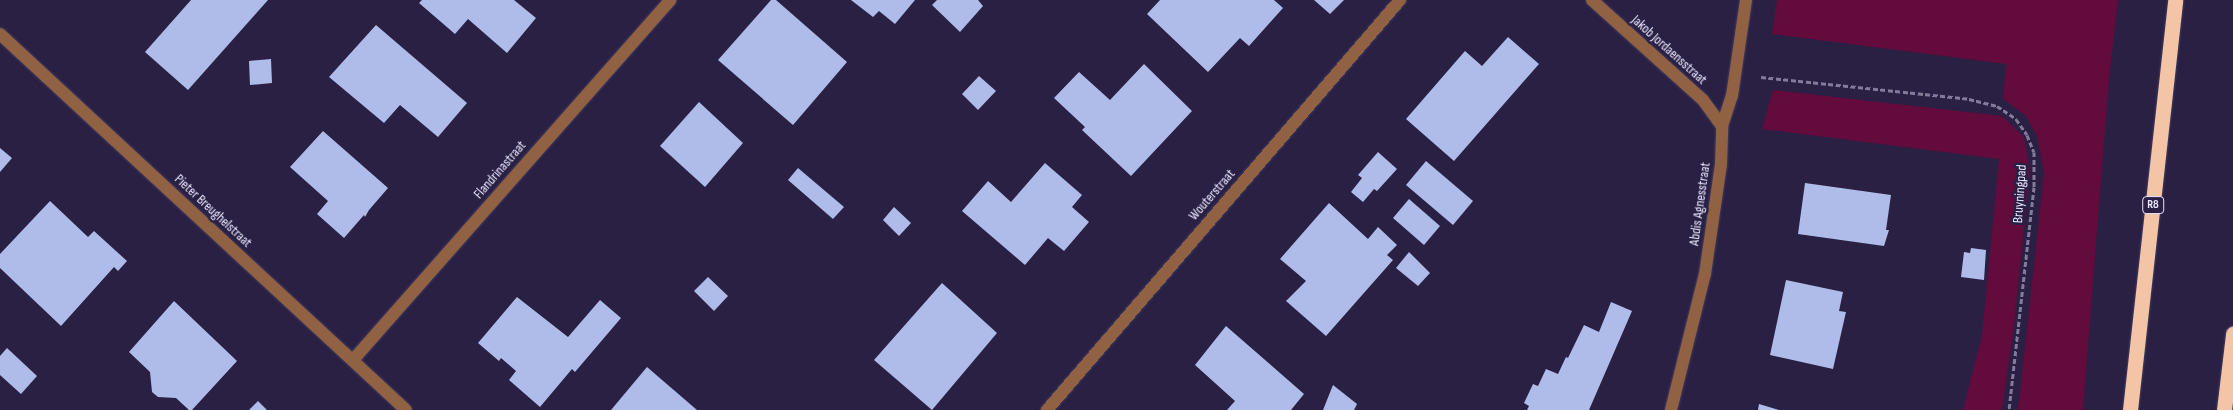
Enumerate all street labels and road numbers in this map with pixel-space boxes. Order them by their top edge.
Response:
street label: Jakob Jordaensstraat [1628,12,1710,88]
street label: Flandrinastraat [470,138,530,202]
street label: Abdis Agnesstraat [1686,161,1714,247]
street label: Bruyningpad [2010,164,2030,224]
street label: Wouterstraat [1185,166,1239,224]
street label: Pieter Breughelstraat [171,171,255,251]
road number: R8 [2142,196,2164,214]

